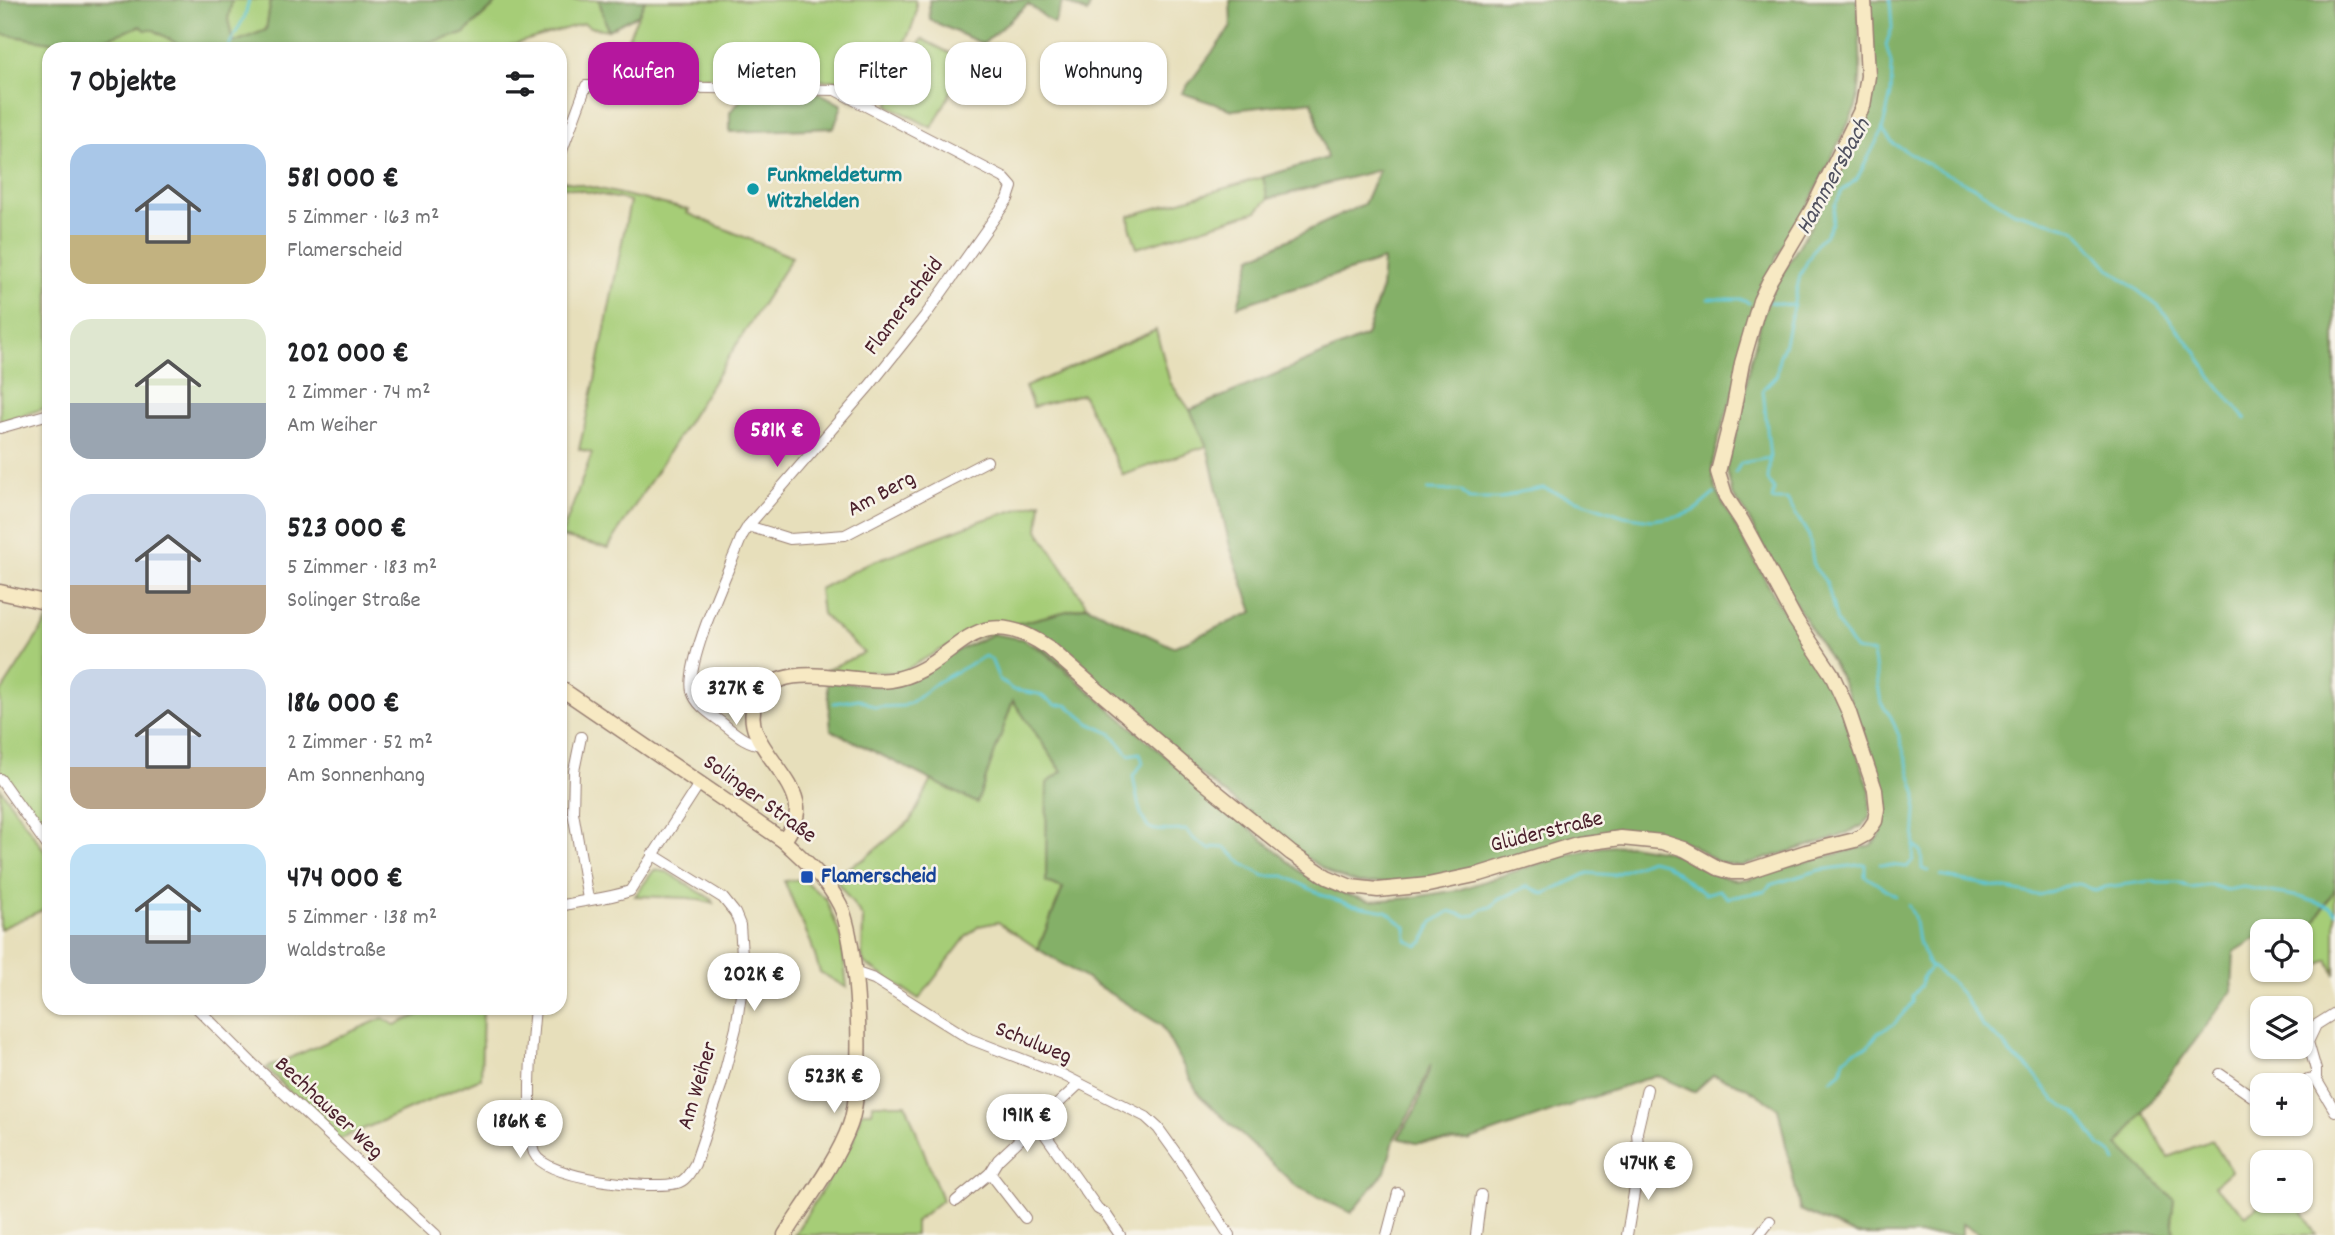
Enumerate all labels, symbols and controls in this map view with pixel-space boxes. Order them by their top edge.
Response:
chip: Kaufen [588,42,699,105]
chip: Mieten [713,42,820,105]
chip: Filter [834,42,931,105]
chip: Neu [945,42,1026,105]
chip: Wohnung [1040,42,1167,105]
text: 7 Objekte [70,63,176,106]
icon: filters [501,65,539,103]
water label: Hammersbach [1788,112,1880,241]
text: 581 000 € [287,159,399,202]
place label: Funkmeldeturm Witzhelden [767,160,902,219]
icon: home [126,172,210,256]
marker: Funkmeldeturm Witzhelden [745,181,761,197]
text: 5 Zimmer · 163 m² [287,202,439,235]
text: Flamerscheid [287,235,403,268]
street label: Flamerscheid [857,251,953,363]
text: 202 000 € [287,334,409,377]
icon: home [126,347,210,431]
text: 2 Zimmer · 74 m² [287,377,431,410]
text: Am Weiher [287,410,377,443]
pin: 581K € [720,410,834,469]
text: 581K € [750,415,804,448]
street label: Am Berg [842,463,922,527]
text: 523 000 € [287,509,407,552]
icon: home [126,522,210,606]
text: 5 Zimmer · 183 m² [287,552,437,585]
text: Solinger Straße [287,585,421,618]
pin: 327K € [679,668,793,727]
text: 327K € [707,673,765,706]
text: 186 000 € [287,684,400,727]
icon: home [126,697,210,781]
text: 2 Zimmer · 52 m² [287,727,433,760]
street label: Solinger Straße [695,747,823,853]
text: Am Sonnenhang [287,760,425,793]
street label: Glüderstraße [1487,803,1607,863]
text: 474 000 € [287,859,403,902]
place label: Flamerscheid [821,861,937,894]
marker: Flamerscheid [799,869,815,885]
icon: home [126,872,210,956]
text: 5 Zimmer · 138 m² [287,902,437,935]
map controls [2250,919,2313,1213]
button: locate [2250,919,2313,982]
text: Waldstraße [287,935,386,968]
pin: 202K € [697,954,811,1013]
text: 202K € [723,959,785,992]
button: layers [2250,996,2313,1059]
street label: Schulweg [990,1014,1076,1074]
street label: Am Weiher [670,1038,728,1134]
street label: Bechhauser Weg [266,1050,390,1168]
pin: 523K € [777,1056,891,1115]
text: 523K € [804,1061,864,1094]
button: + [2250,1073,2313,1136]
pin: 191K € [970,1094,1084,1154]
pin: 186K € [463,1100,577,1160]
text: 191K € [1002,1100,1052,1133]
text: 186K € [493,1106,547,1139]
pin: 474K € [1591,1142,1705,1202]
text: 474K € [1620,1148,1676,1181]
button: − [2250,1150,2313,1213]

